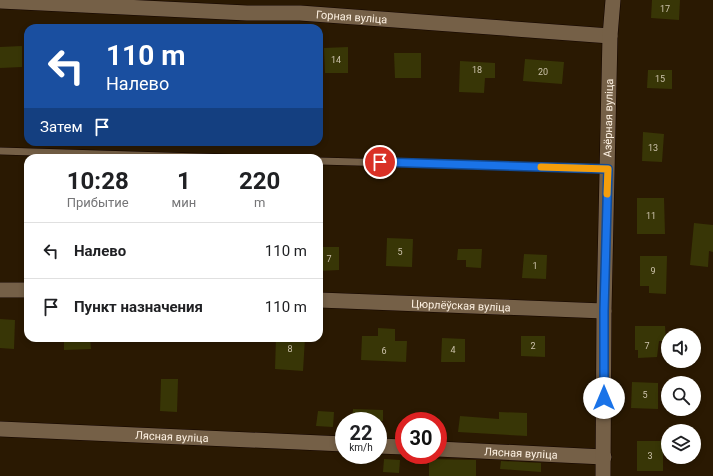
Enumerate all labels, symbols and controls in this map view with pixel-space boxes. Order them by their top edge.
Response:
house number: 17 [660,4,670,14]
street label: Горная вуліца [315,8,388,26]
text: 110 m [106,39,185,72]
icon: left [40,40,92,92]
house number: 14 [331,55,341,65]
house number: 18 [472,65,482,75]
house number: 20 [538,67,548,77]
text: Налево [106,73,169,94]
house number: 15 [655,74,665,84]
street label: Азёрная вуліца [601,79,616,158]
icon: arrive [91,116,113,138]
text: Затем [40,118,83,136]
house number: 13 [648,143,658,153]
pin [363,145,397,179]
icon: arrive [369,151,391,173]
text: 10:28 [67,167,129,195]
text: 1 [177,167,191,195]
text: 220 [239,167,280,195]
text: Прибытие [67,195,129,210]
text: мин [172,195,196,210]
text: m [254,195,265,210]
house number: 11 [646,211,656,221]
icon: left [40,240,62,262]
text: Налево [74,242,126,260]
text: 110 m [265,242,307,260]
house number: 5 [397,247,403,257]
house number: 7 [326,254,332,264]
house number: 1 [532,261,538,271]
house number: 9 [650,266,656,276]
icon: arrive [40,296,62,318]
text: Пункт назначения [74,298,203,316]
text: 110 m [265,298,307,316]
street label: Цюрлёўская вуліца [411,298,511,314]
map controls [661,328,701,464]
button: sound [661,328,701,368]
house number: 2 [530,341,536,351]
house number: 7 [644,341,650,351]
house number: 8 [287,344,293,354]
house number: 4 [450,345,456,355]
house number: 6 [381,346,387,356]
button: search [661,376,701,416]
position arrow [583,377,625,419]
house number: 5 [642,390,648,400]
speed limit sign: 30 [395,412,447,464]
text: 22 [350,421,372,445]
button: layers [661,424,701,464]
street label: Лясная вуліца [135,429,209,445]
text: km/h [349,442,373,453]
street label: Лясная вуліца [484,445,558,462]
house number: 3 [647,451,653,461]

